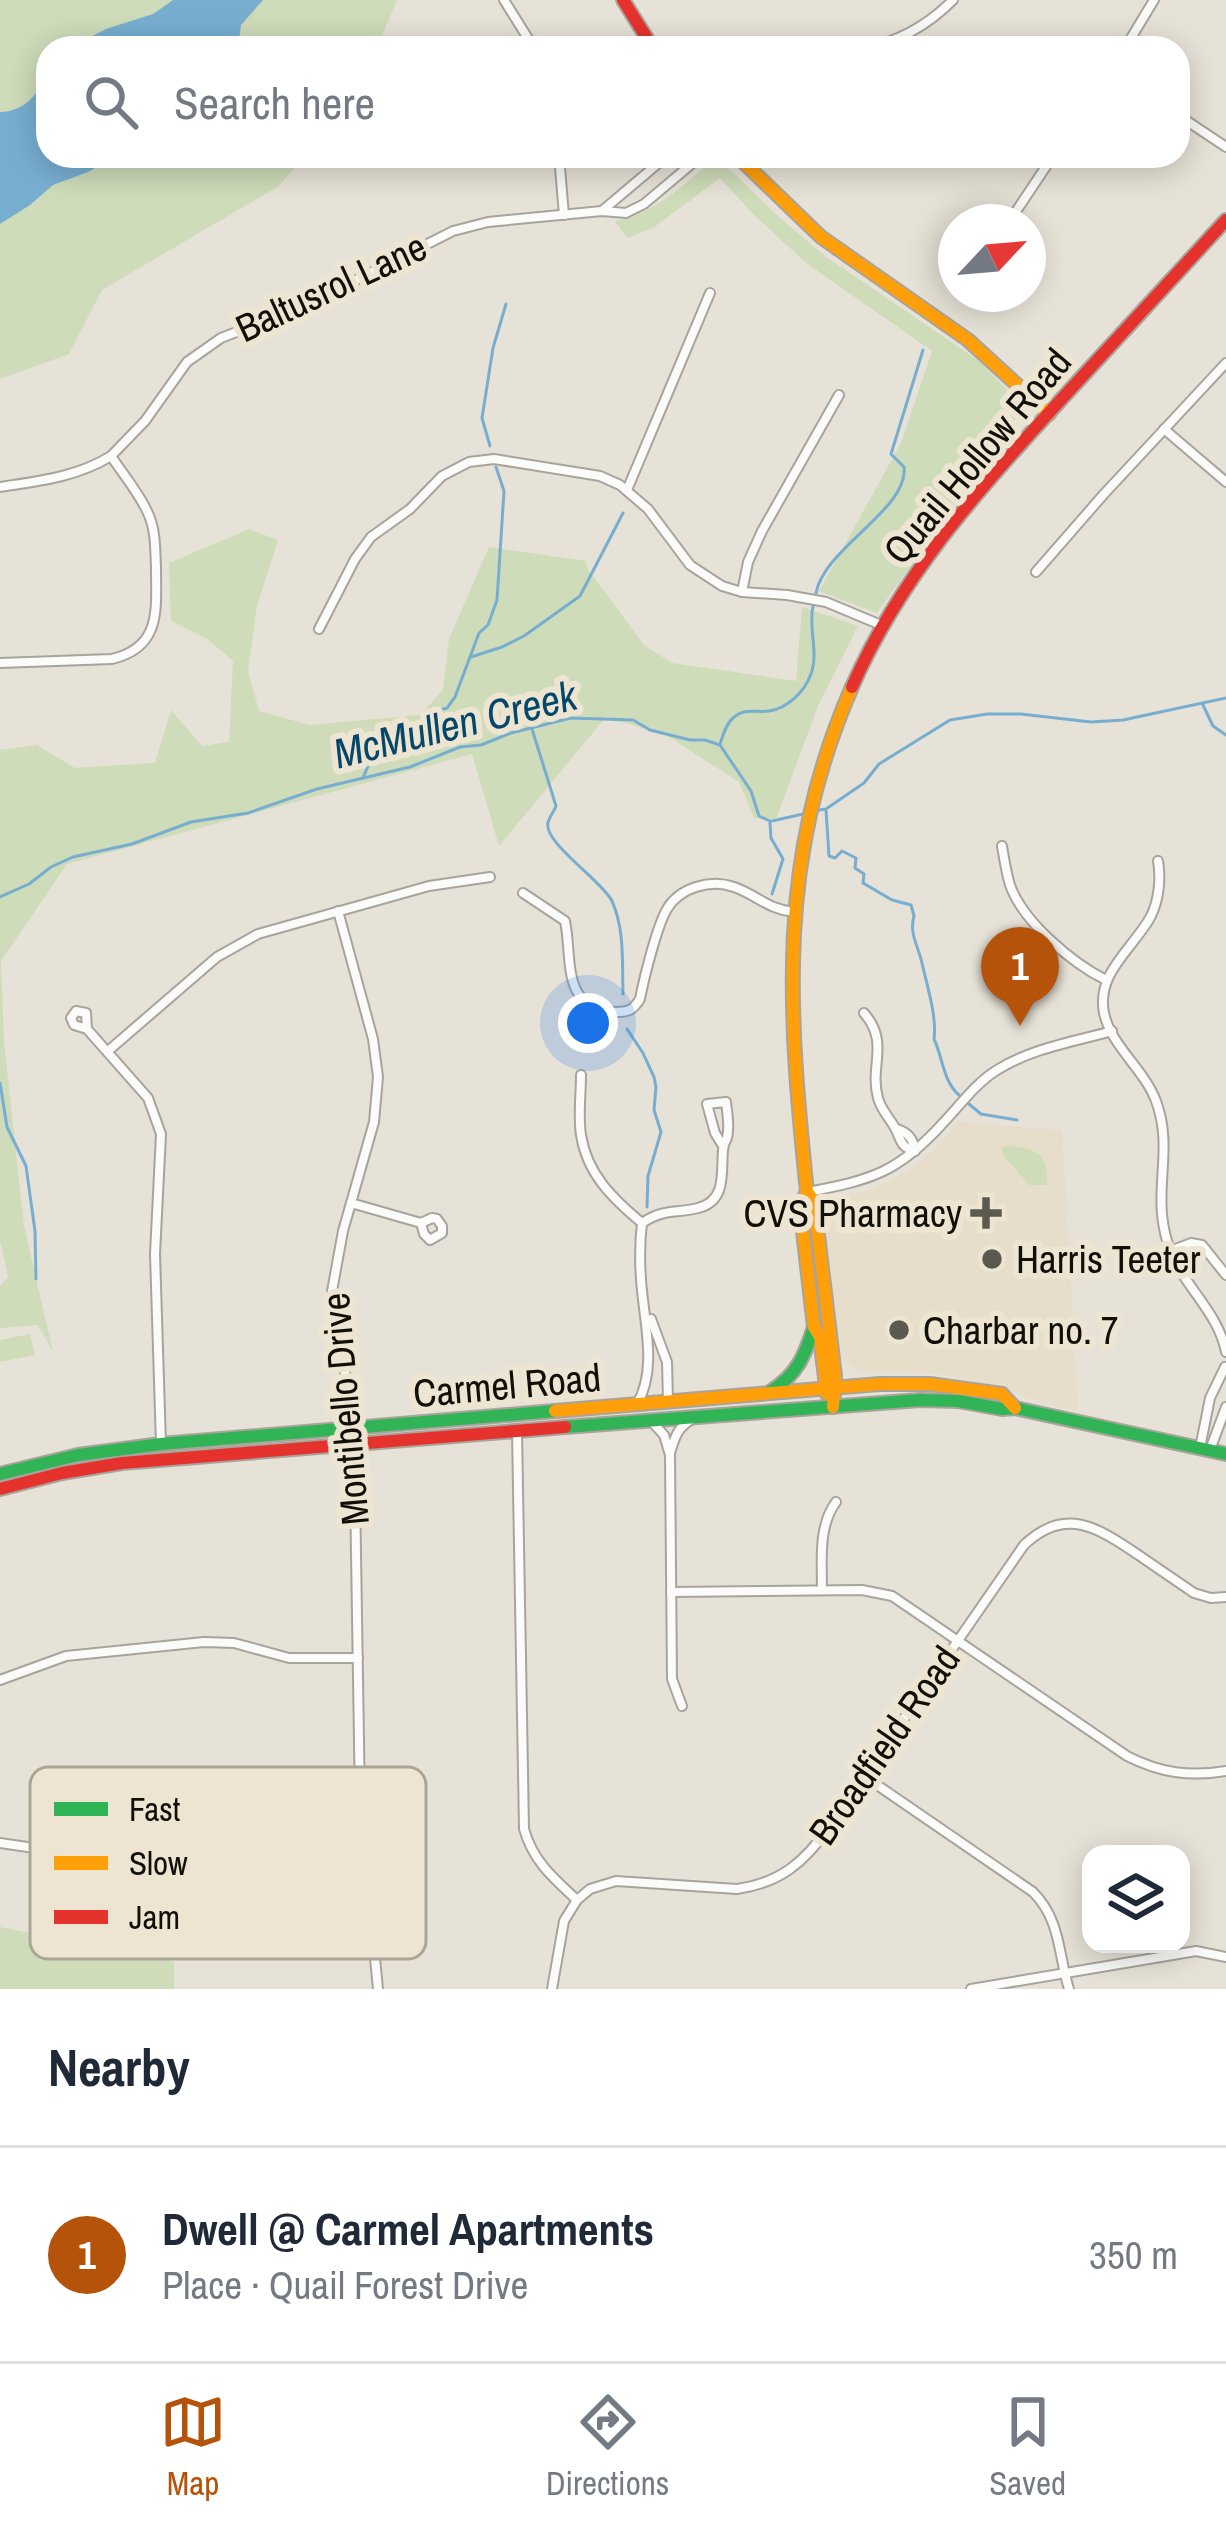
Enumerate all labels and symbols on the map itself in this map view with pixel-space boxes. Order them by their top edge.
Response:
north arrow [938,204,1046,312]
street label: Baltusrol Lane [227,220,435,354]
street label: Quail Hollow Road [871,337,1083,575]
water label: McMullen Creek [328,666,584,781]
pin: 1 [981,927,1059,1026]
your location [558,993,618,1053]
place label: CVS Pharmacy [743,1187,962,1239]
marker: CVS Pharmacy [973,1200,999,1226]
place label: Harris Teeter [1016,1233,1201,1285]
marker: Harris Teeter [979,1246,1005,1272]
street label: Montibello Drive [309,1291,381,1527]
place label: Charbar no. 7 [923,1304,1119,1356]
marker: Charbar no. 7 [886,1317,912,1343]
street label: Carmel Road [411,1351,603,1419]
street label: Broadfield Road [796,1635,972,1855]
legend [30,1767,426,1959]
text: Fast [129,1787,180,1831]
text: Slow [129,1841,188,1885]
text: Jam [129,1895,180,1939]

